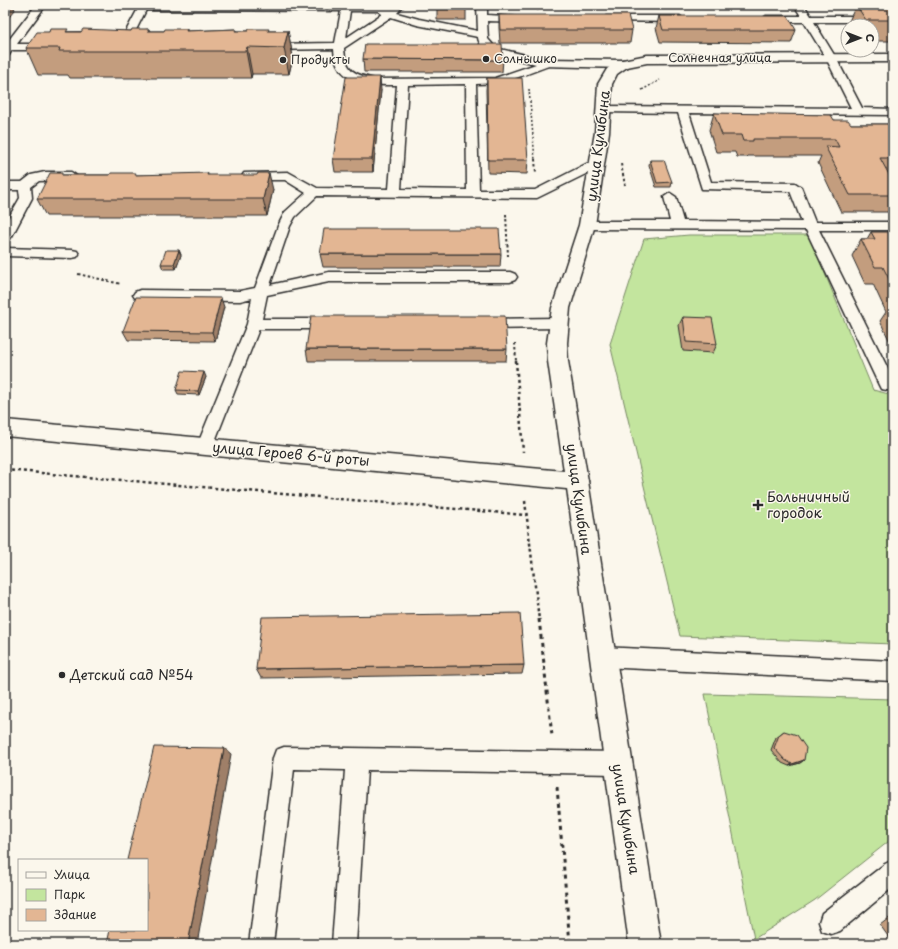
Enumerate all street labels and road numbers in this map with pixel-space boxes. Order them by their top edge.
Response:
street label: Солнечная улица [668,48,772,66]
street label: улица Кулибина [580,89,615,203]
street label: улица Героев 6-й роты [212,436,371,471]
street label: улица Кулибина [561,442,598,556]
street label: улица Кулибина [607,762,646,876]

